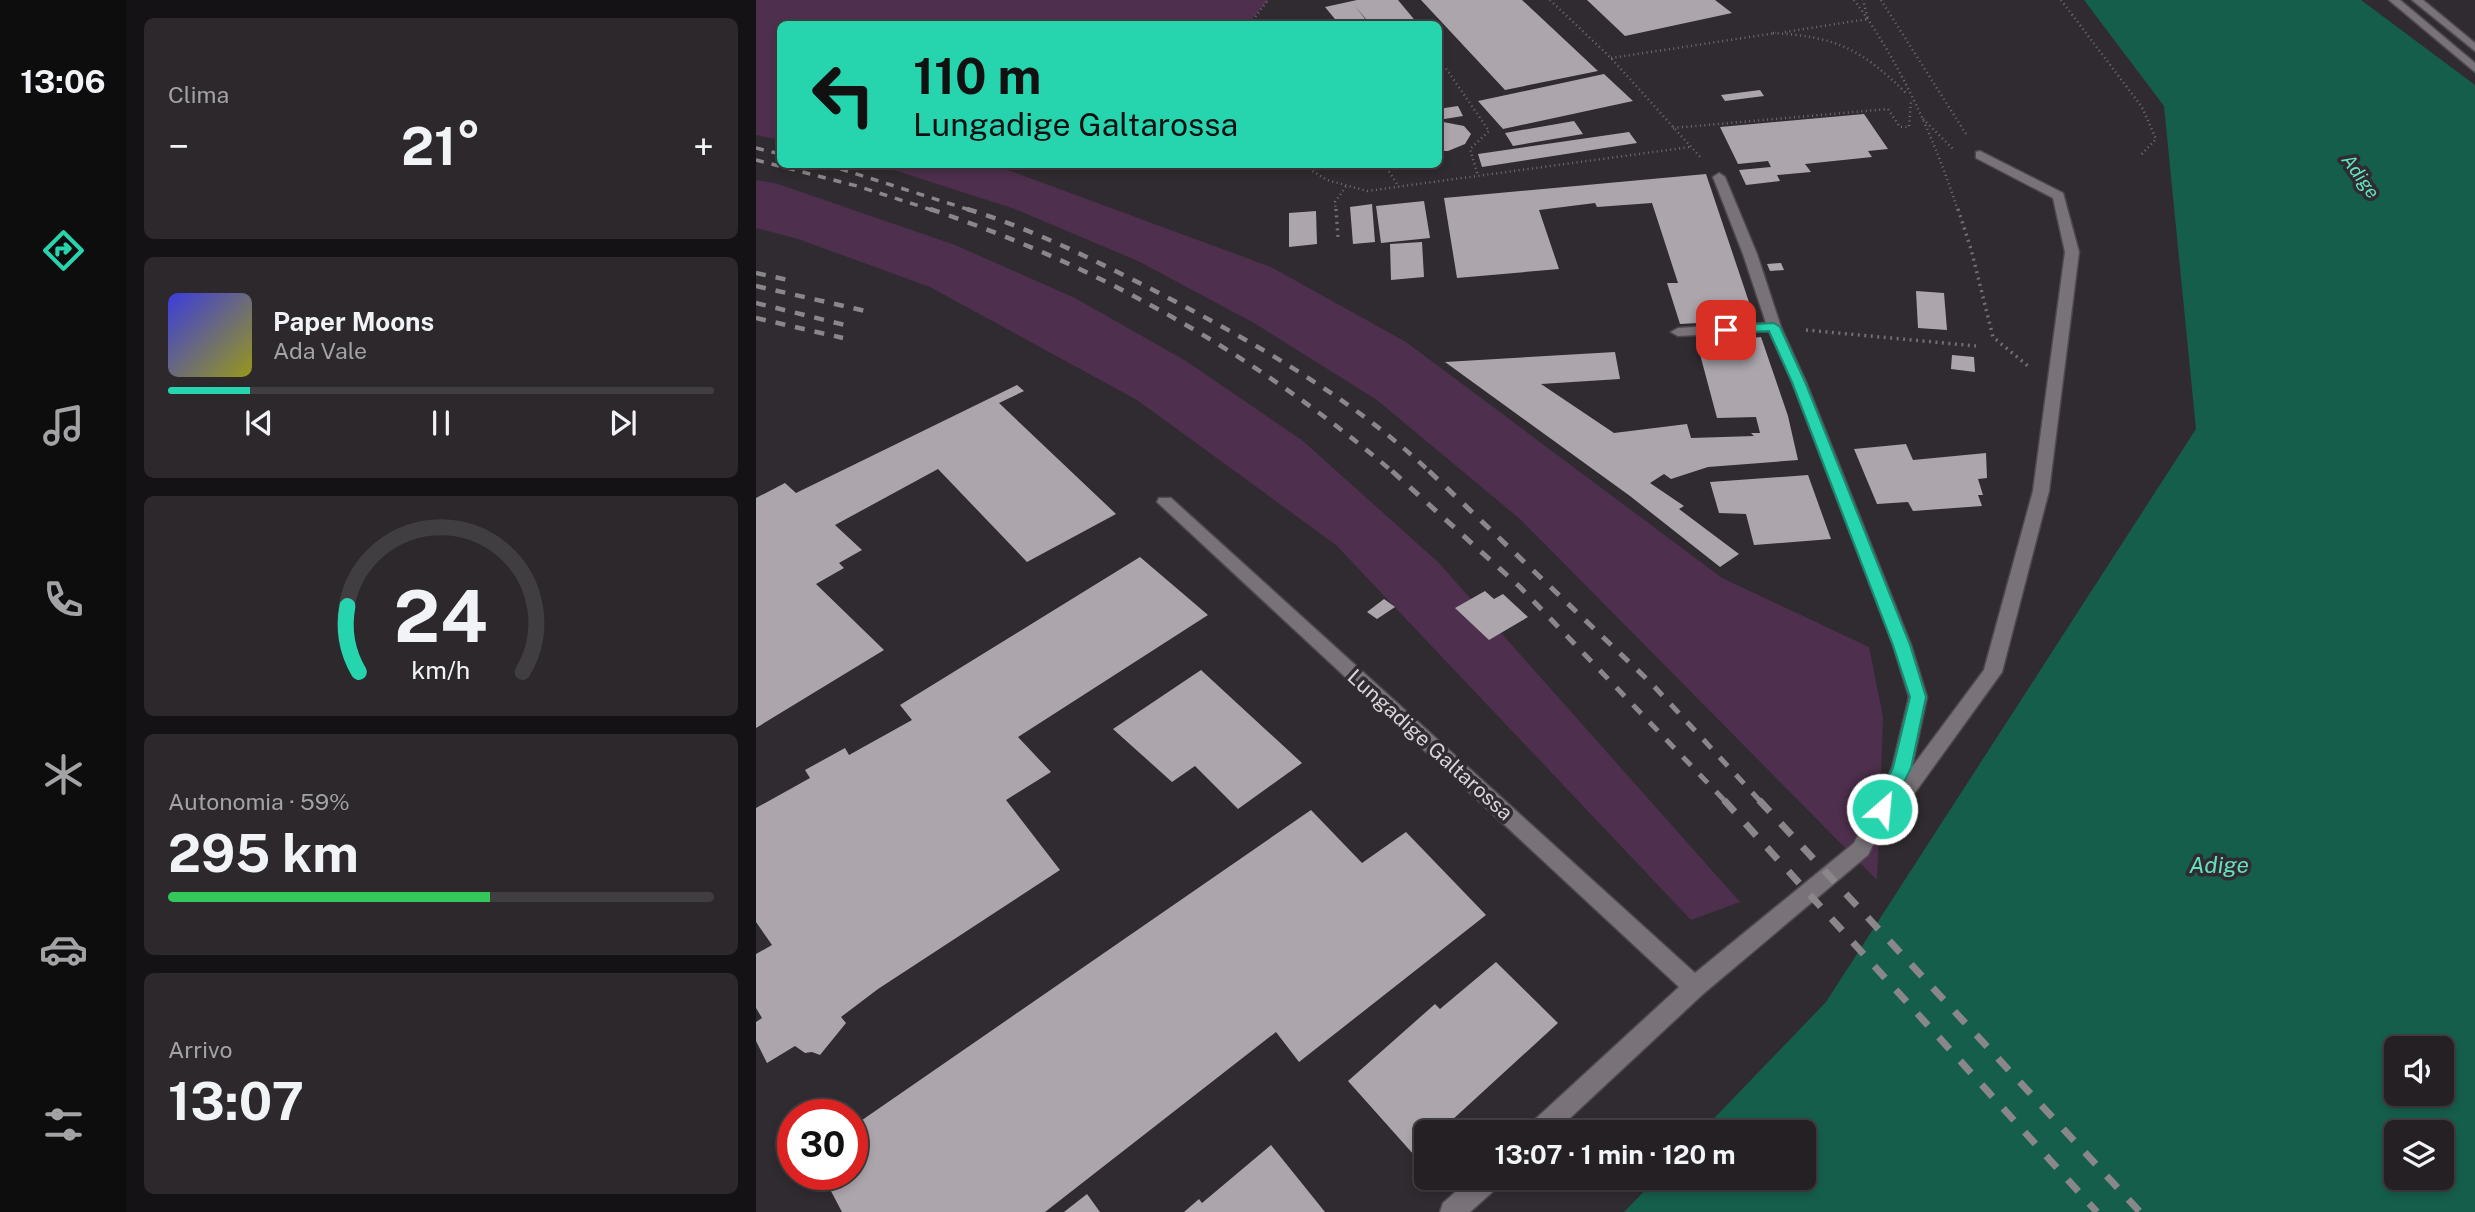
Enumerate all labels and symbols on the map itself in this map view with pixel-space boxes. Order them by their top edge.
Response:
water label: Adige [2337,149,2385,203]
pin [1696,300,1756,360]
street label: Lungadige Galtarossa [1343,664,1518,825]
position arrow [1845,772,1919,846]
water label: Adige [2189,851,2249,878]
speed limit sign: 30 [777,1099,868,1190]

